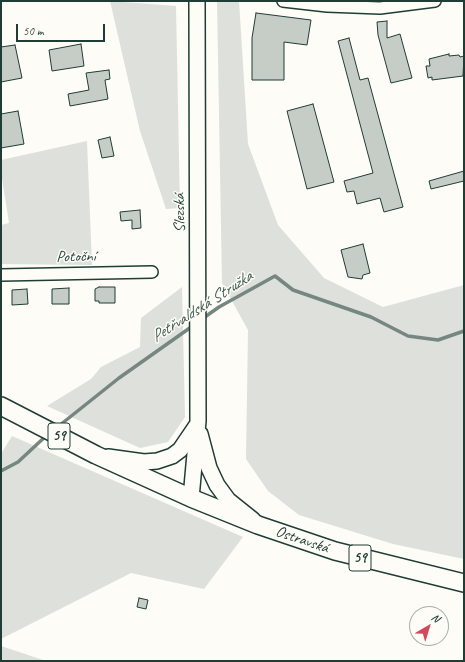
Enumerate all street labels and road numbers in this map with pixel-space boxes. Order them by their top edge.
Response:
street label: Slezská [170,193,190,233]
street label: Potoční [56,247,96,267]
road number: 59 [48,423,70,449]
street label: Ostravská [273,522,331,558]
road number: 59 [349,545,371,571]

